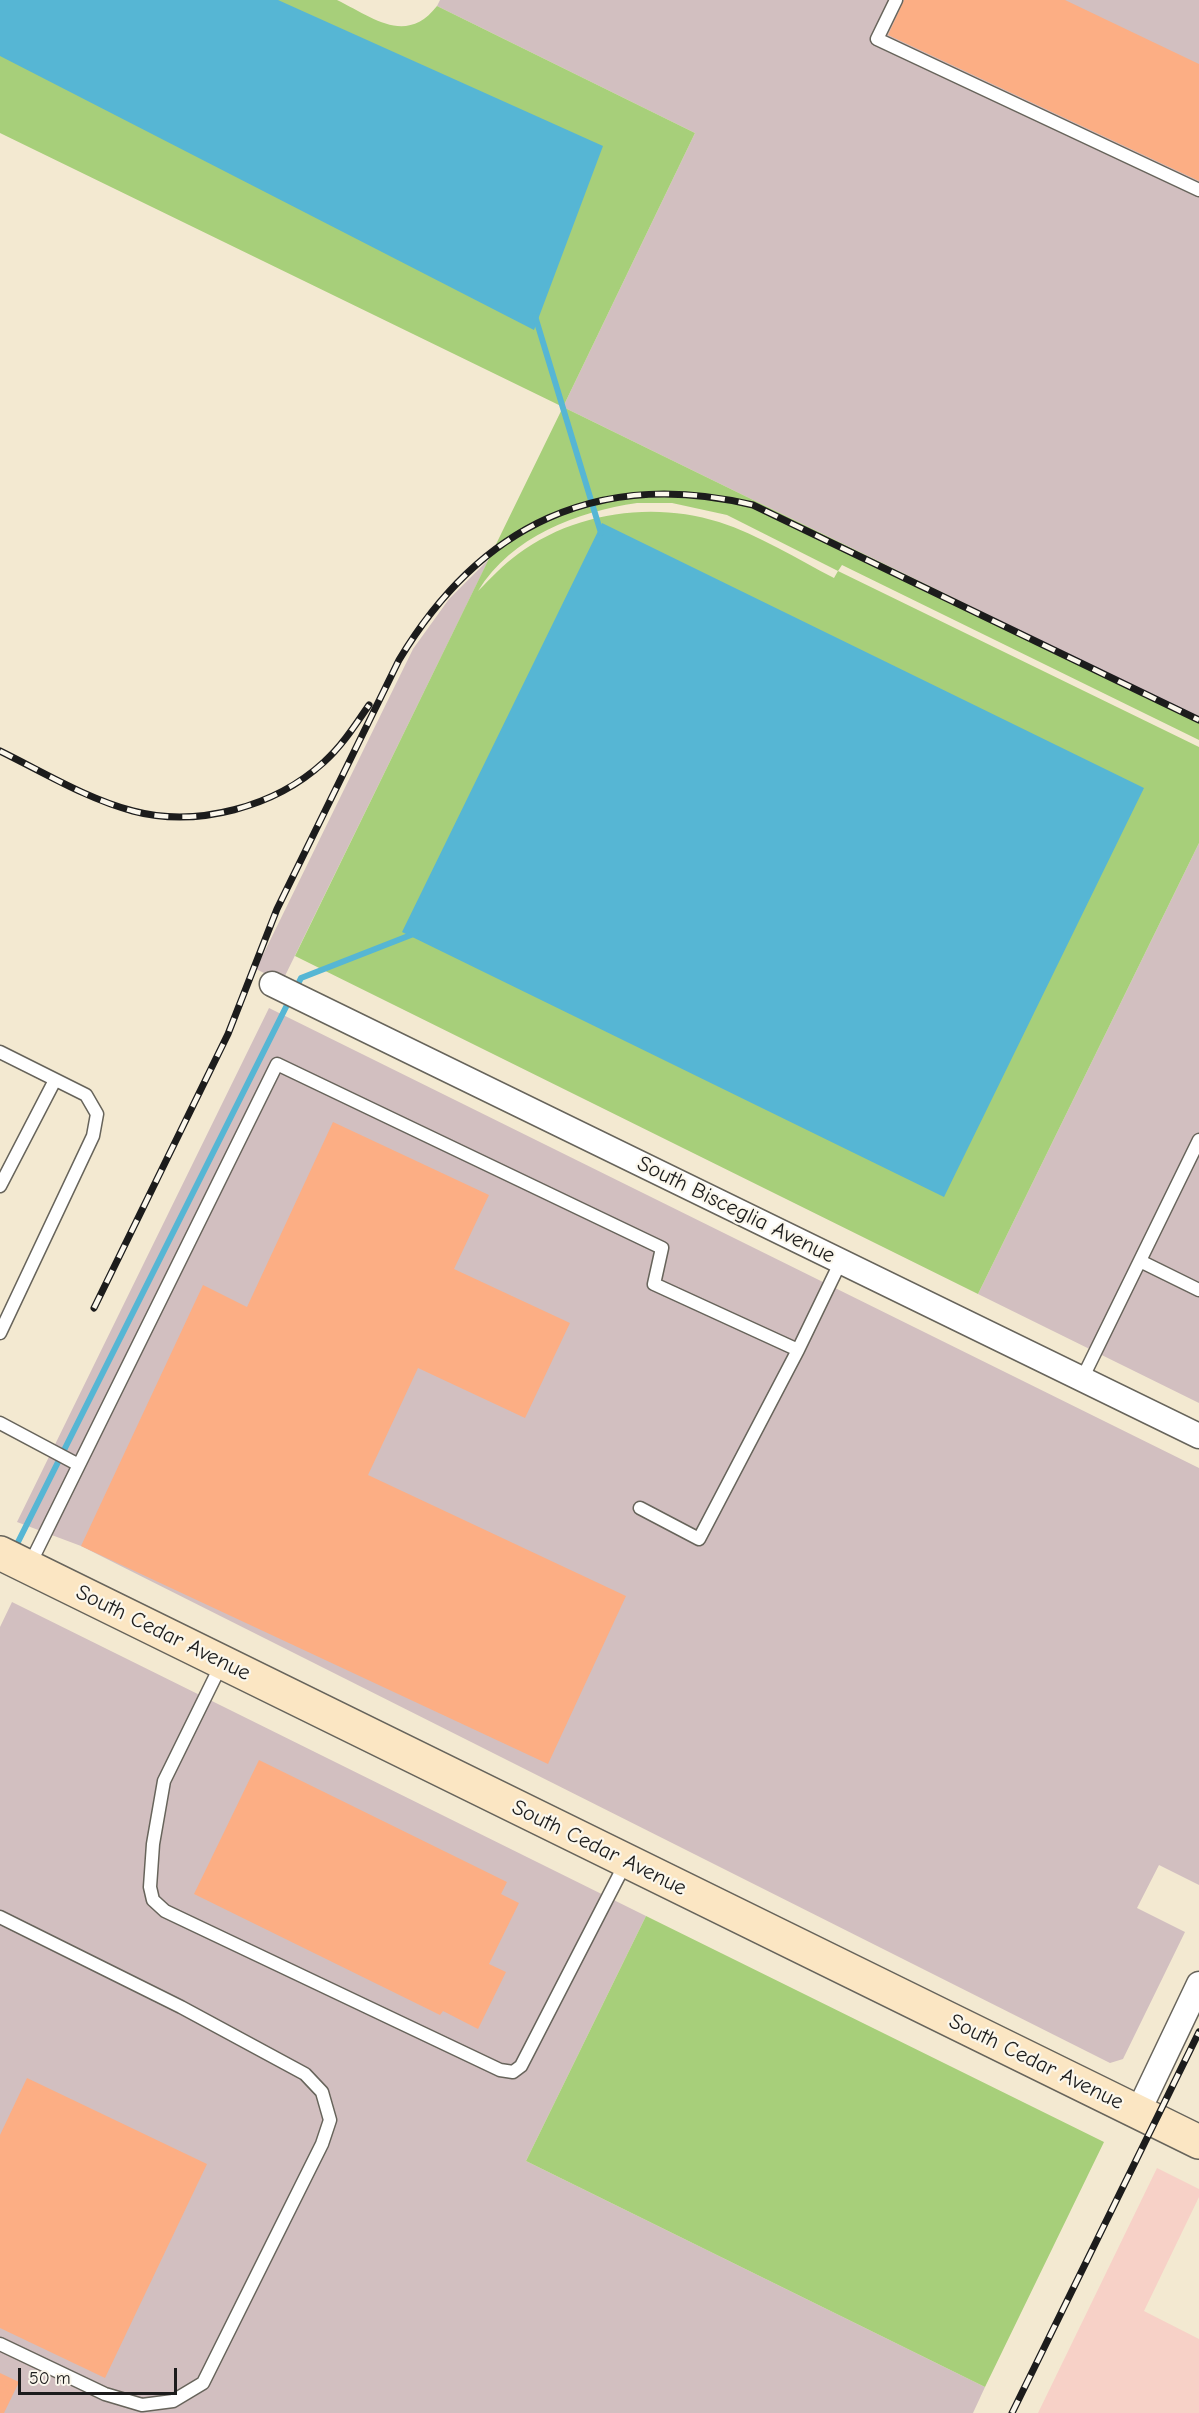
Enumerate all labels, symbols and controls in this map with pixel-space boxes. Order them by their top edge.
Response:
street label: South Bisceglia Avenue [633,1151,839,1269]
street label: South Cedar Avenue [71,1579,255,1687]
street label: South Cedar Avenue [507,1794,691,1902]
street label: South Cedar Avenue [944,2008,1128,2116]
scale bar [21,2356,180,2394]
text: 50 m [29,2368,71,2389]

